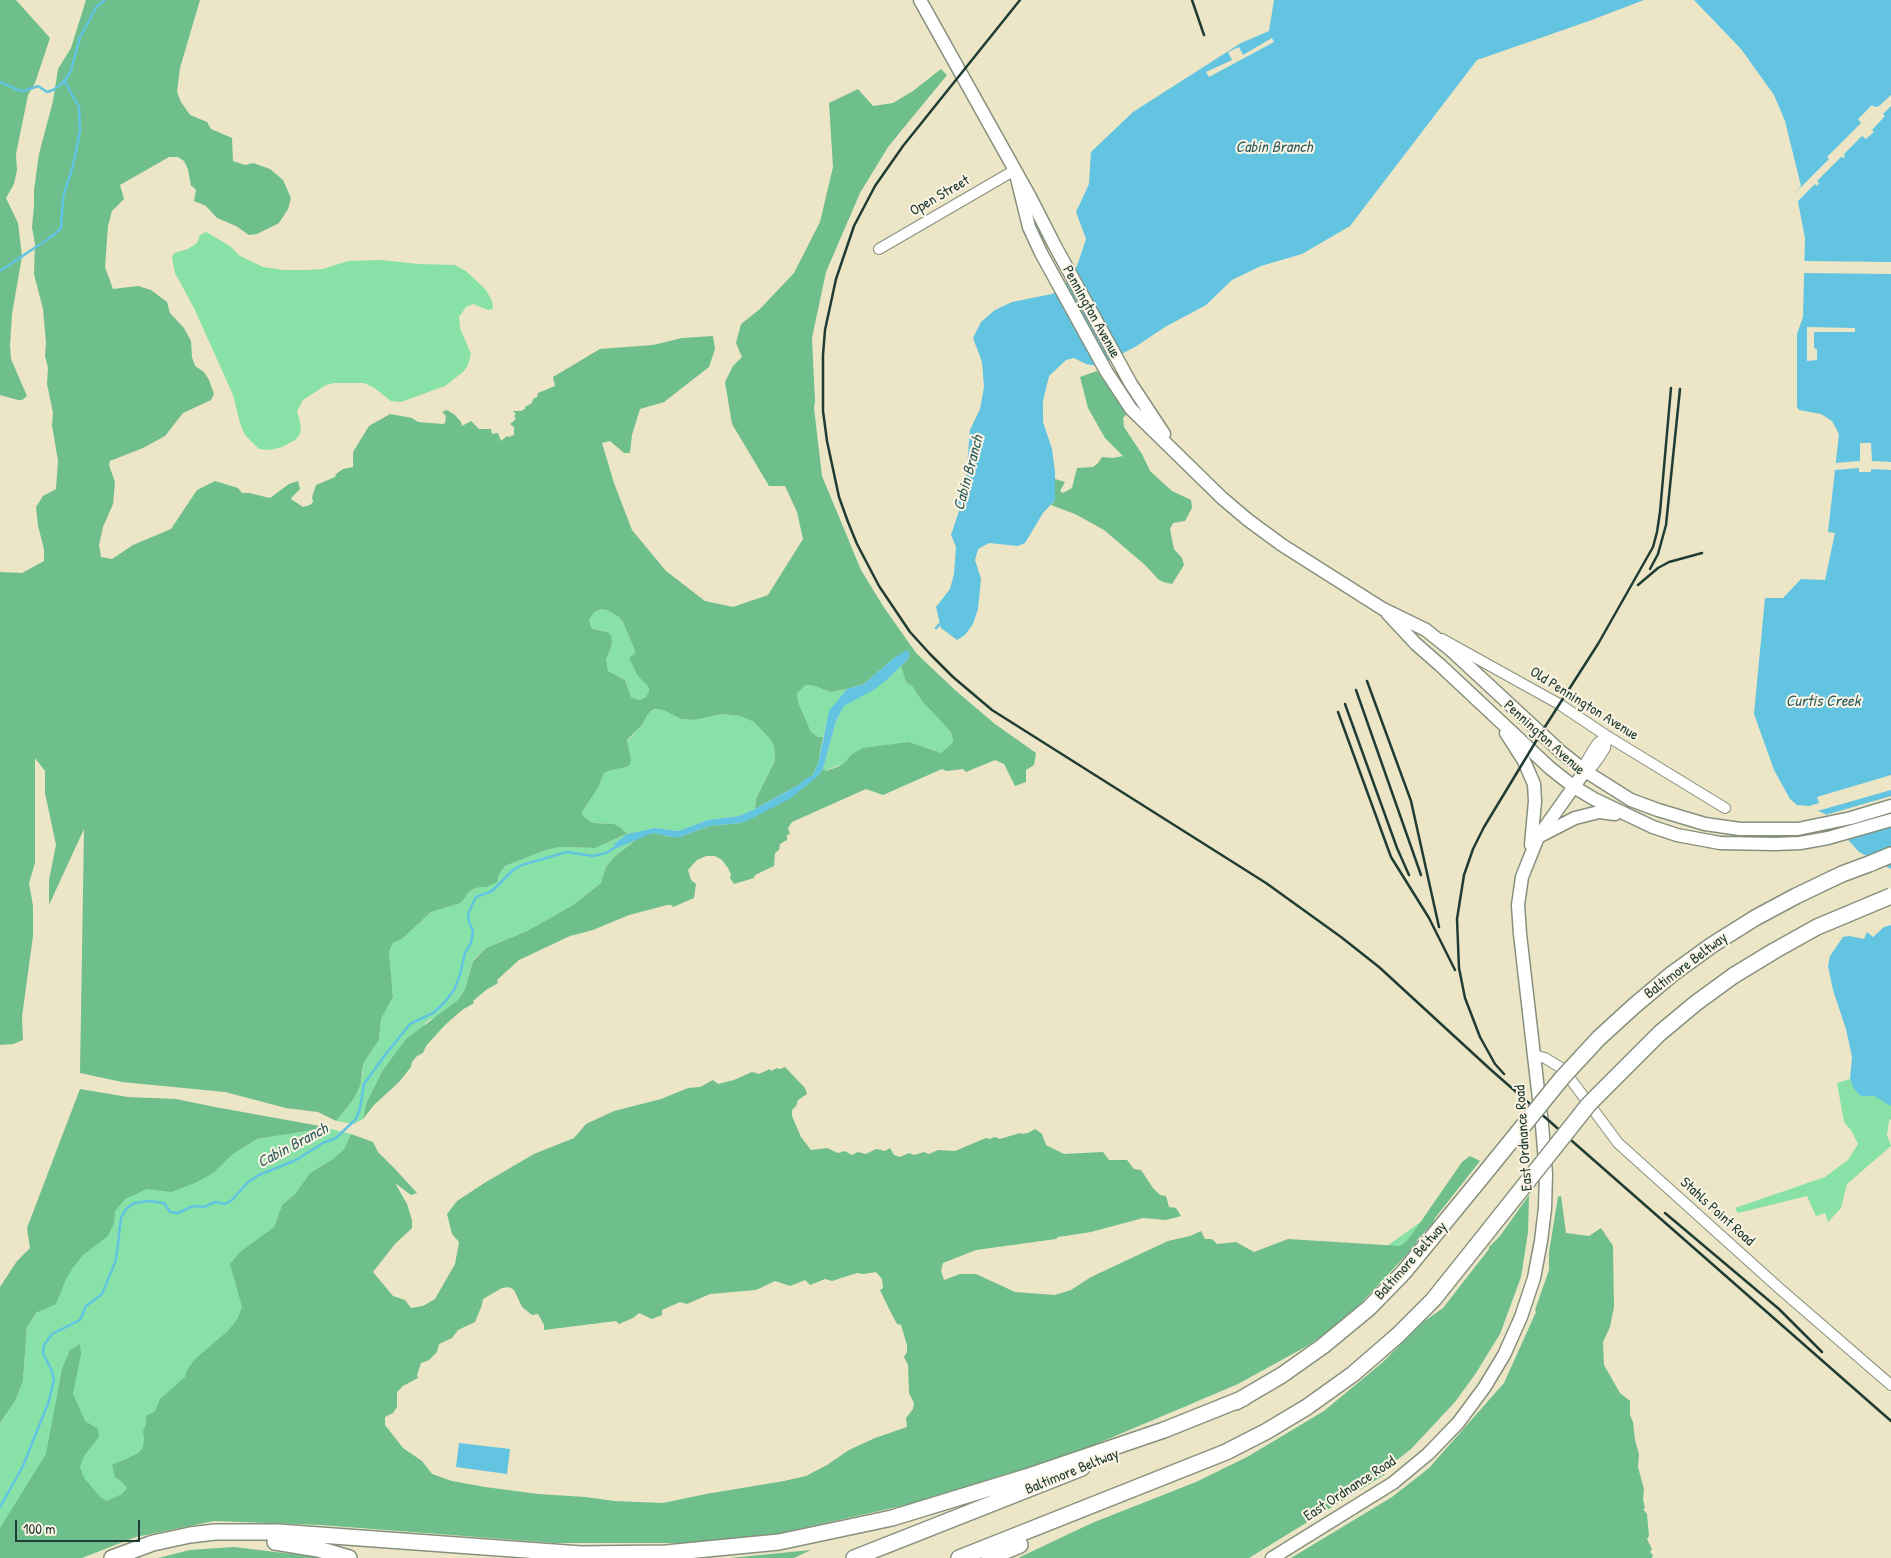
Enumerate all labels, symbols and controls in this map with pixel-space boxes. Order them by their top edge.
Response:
water label: Cabin Branch [1236,138,1312,158]
street label: Open Street [907,172,973,220]
street label: Pennington Avenue [1058,263,1124,361]
water label: Cabin Branch [950,433,988,513]
street label: Old Pennington Avenue [1526,663,1642,745]
water label: Curtis Creek [1786,692,1860,712]
street label: Pennington Avenue [1500,697,1588,779]
street label: Baltimore Beltway [1641,929,1731,1003]
street label: East Ordnance Road [1511,1084,1537,1192]
water label: Cabin Branch [255,1119,331,1173]
street label: Stahls Point Road [1676,1174,1758,1250]
street label: Baltimore Beltway [1371,1218,1451,1304]
street label: Baltimore Beltway [1023,1445,1121,1499]
street label: East Ordnance Road [1301,1453,1399,1525]
scale bar [18,1510,142,1542]
text: 100 m [23,1518,56,1539]

